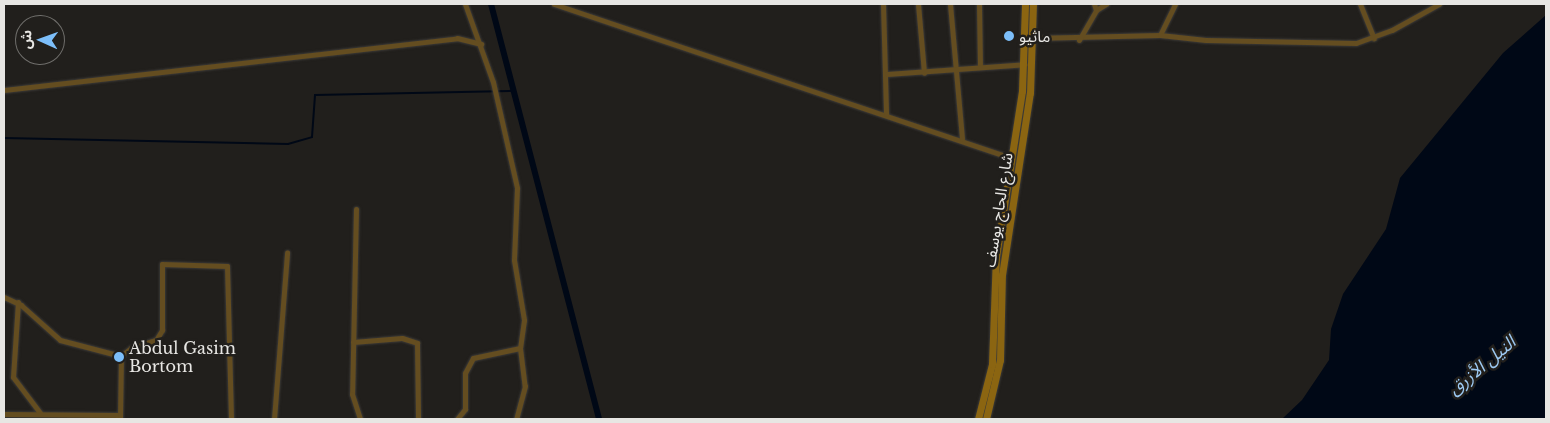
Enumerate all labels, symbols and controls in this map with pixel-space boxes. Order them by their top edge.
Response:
north arrow [15,15,65,65]
place label: ماثيو [1019,26,1050,46]
text: ش [17,30,35,49]
marker: ماثيو [1003,30,1015,42]
street label: شارع الحاج يوسف [979,151,1017,269]
water label: النيل الأزرق [1444,332,1520,400]
place label: Abdul Gasim Bortom [129,338,236,376]
marker: Abdul Gasim Bortom [113,351,125,363]

